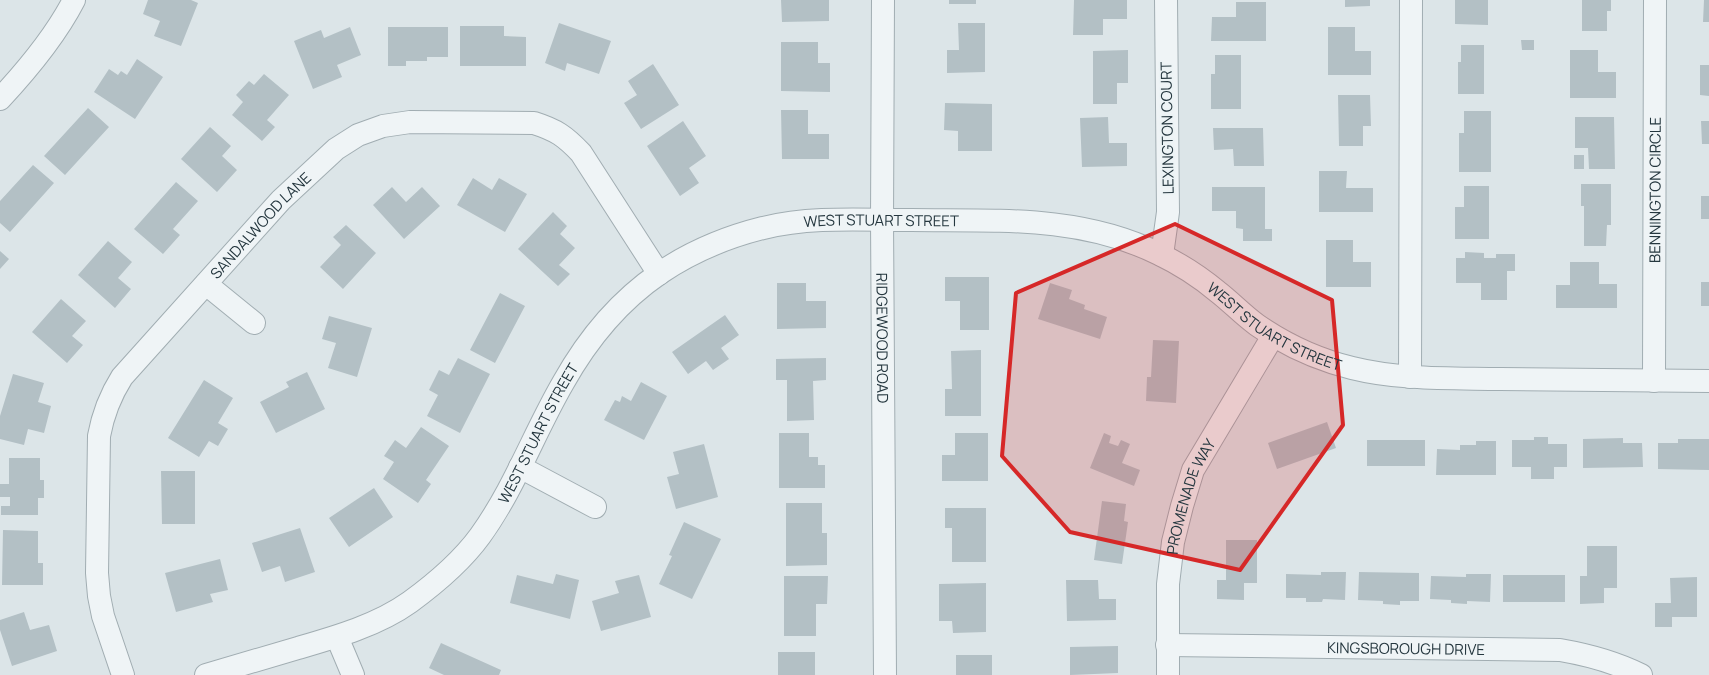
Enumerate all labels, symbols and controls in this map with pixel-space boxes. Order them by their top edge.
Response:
street label: LEXINGTON COURT [1155,61,1179,195]
street label: BENNINGTON CIRCLE [1644,117,1665,263]
street label: SANDALWOOD LANE [205,167,315,283]
street label: WEST STUART STREET [803,209,959,232]
street label: RIDGEWOOD ROAD [872,273,894,403]
street label: WEST STUART STREET [1203,277,1344,375]
street label: WEST STUART STREET [492,359,583,507]
street label: PROMENADE WAY [1161,434,1220,555]
street label: KINGSBOROUGH DRIVE [1327,637,1485,660]

